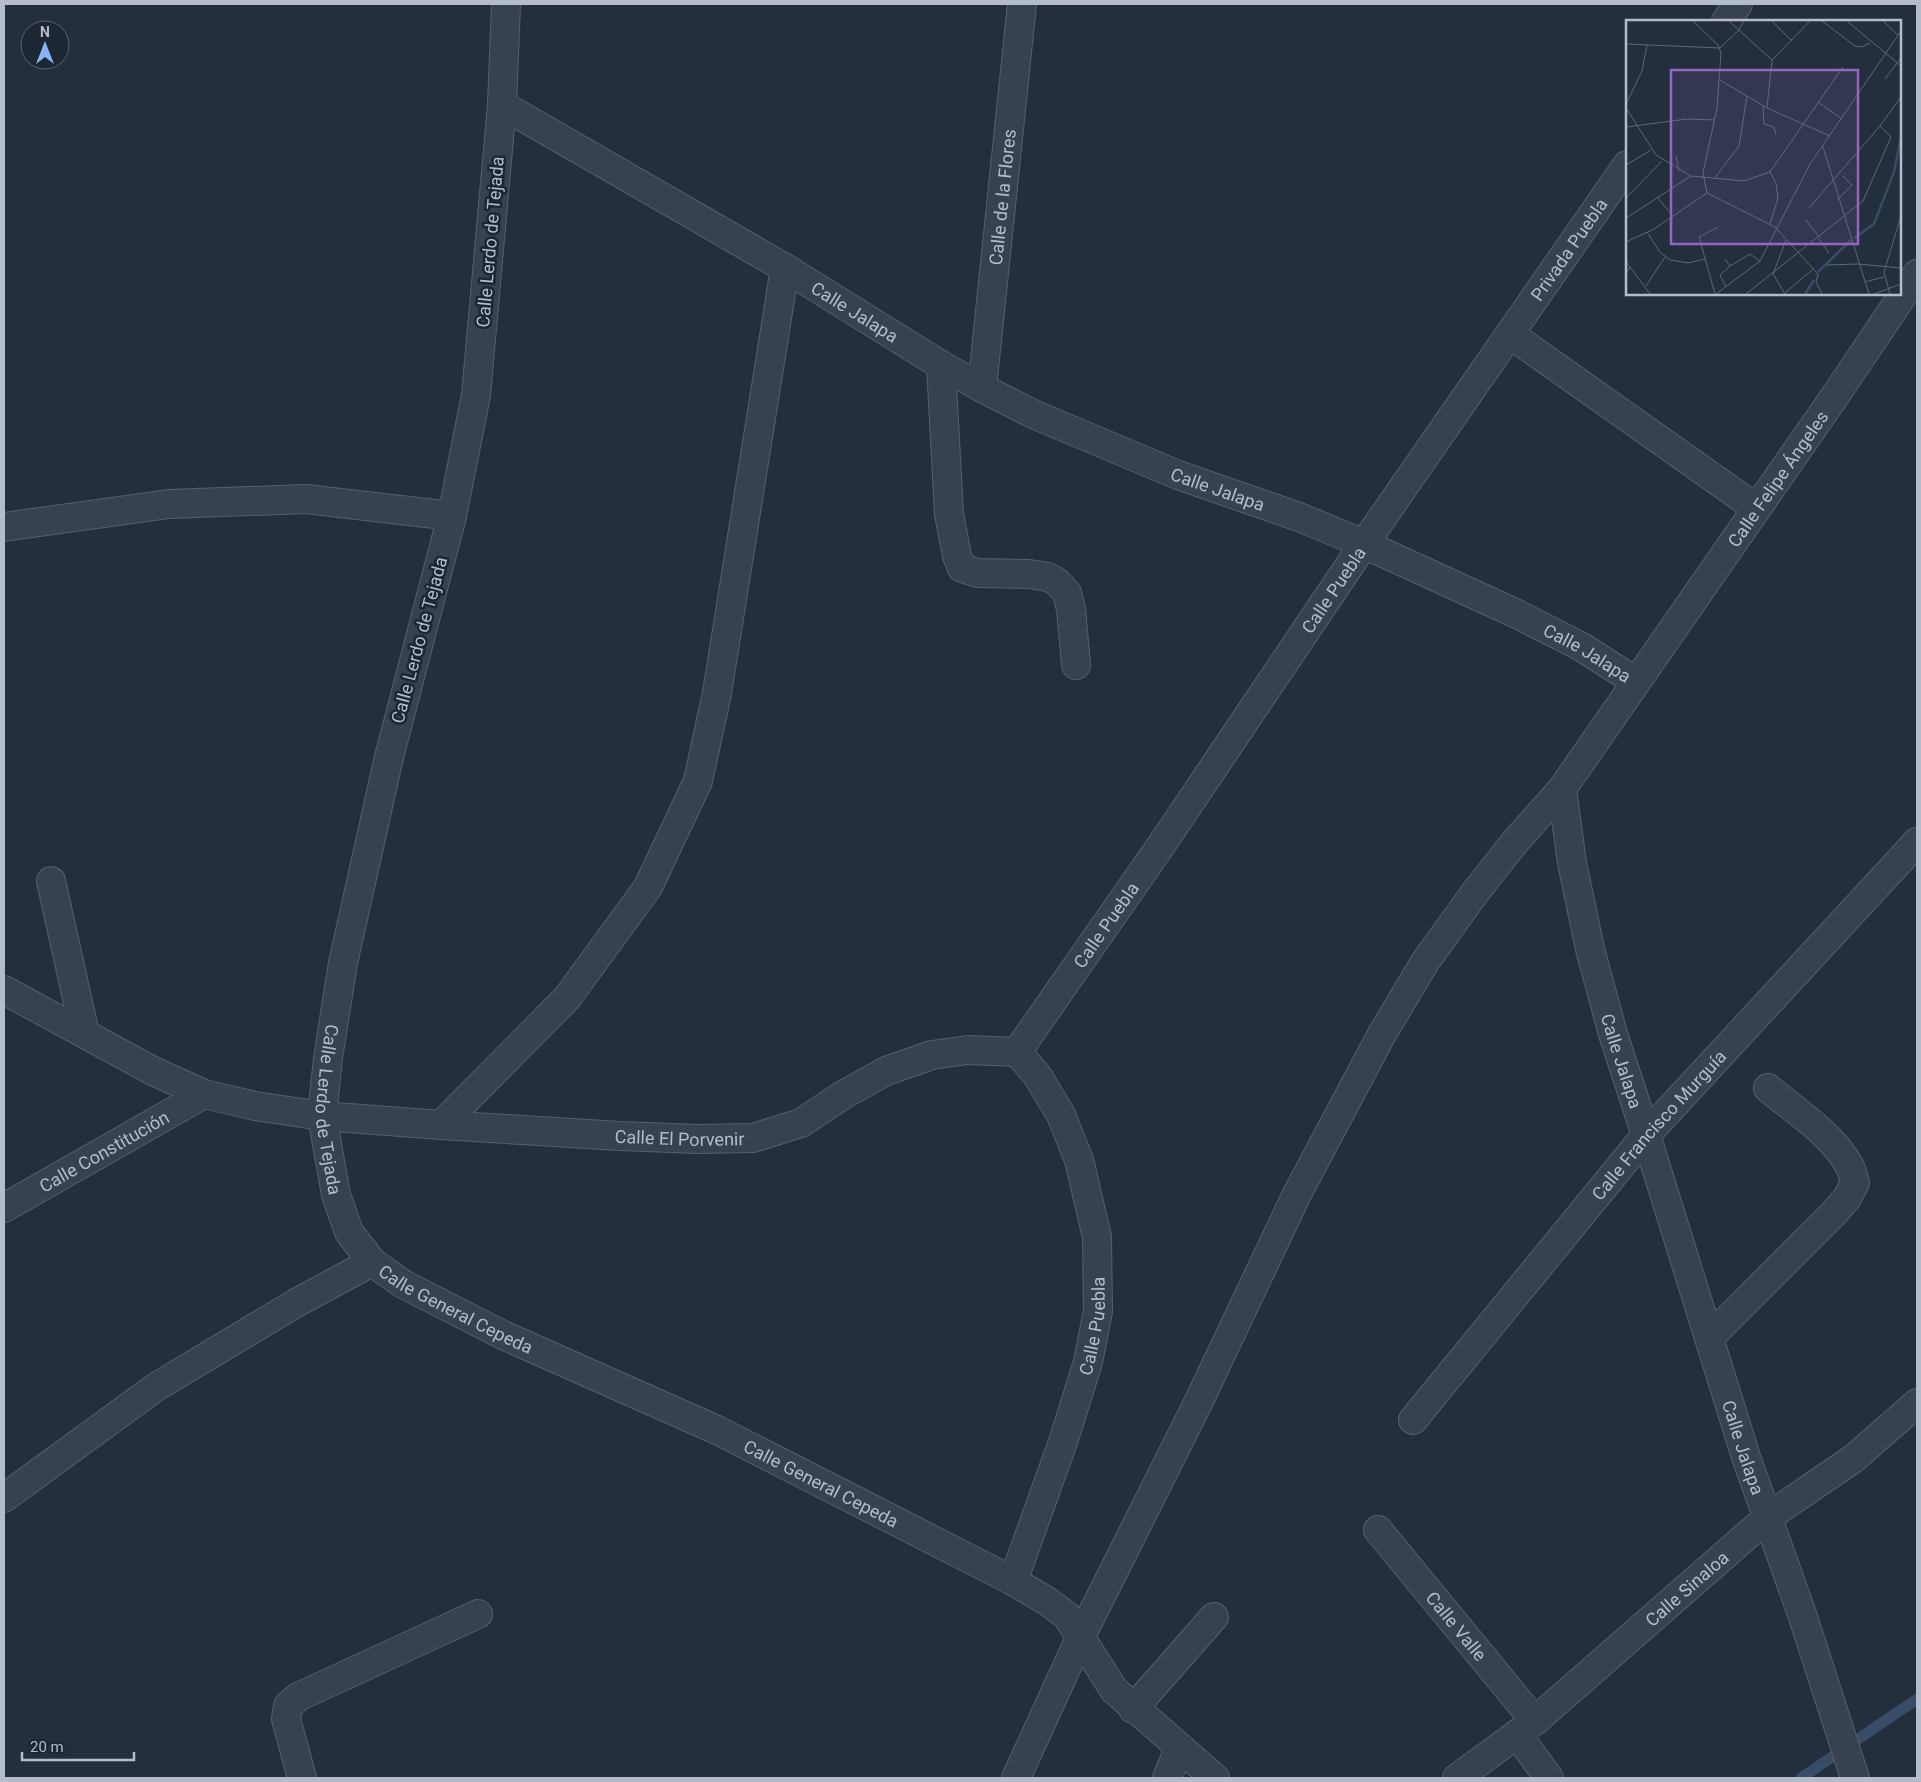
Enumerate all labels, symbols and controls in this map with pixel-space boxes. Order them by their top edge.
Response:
north arrow [20,20,70,70]
inset map [1626,20,1901,295]
text: N [40,24,50,40]
street label: Calle de la Flores [984,128,1019,266]
street label: Calle Lerdo de Tejada [472,156,508,328]
street label: Privada Puebla [1526,194,1611,304]
street label: Calle Jalapa [808,277,902,346]
street label: Calle Felipe Ángeles [1723,406,1832,551]
street label: Calle Jalapa [1168,463,1268,515]
street label: Calle Puebla [1297,543,1370,637]
street label: Calle Lerdo de Tejada [387,554,451,726]
street label: Calle Jalapa [1540,619,1635,686]
street label: Calle Puebla [1069,878,1143,972]
street label: Calle Jalapa [1597,1011,1647,1111]
street label: Calle Lerdo de Tejada [311,1023,346,1196]
street label: Calle Francisco Murguía [1587,1045,1730,1204]
street label: Calle Constitución [35,1106,172,1196]
street label: Calle El Porvenir [614,1125,745,1150]
street label: Calle General Cepeda [375,1260,536,1357]
street label: Calle Puebla [1074,1277,1108,1378]
street label: Calle Jalapa [1718,1397,1769,1497]
street label: Calle General Cepeda [740,1435,902,1531]
street label: Calle Sinaloa [1641,1546,1732,1630]
street label: Calle Valle [1422,1587,1491,1665]
scale bar [22,1730,135,1762]
text: 20 m [30,1738,64,1756]

